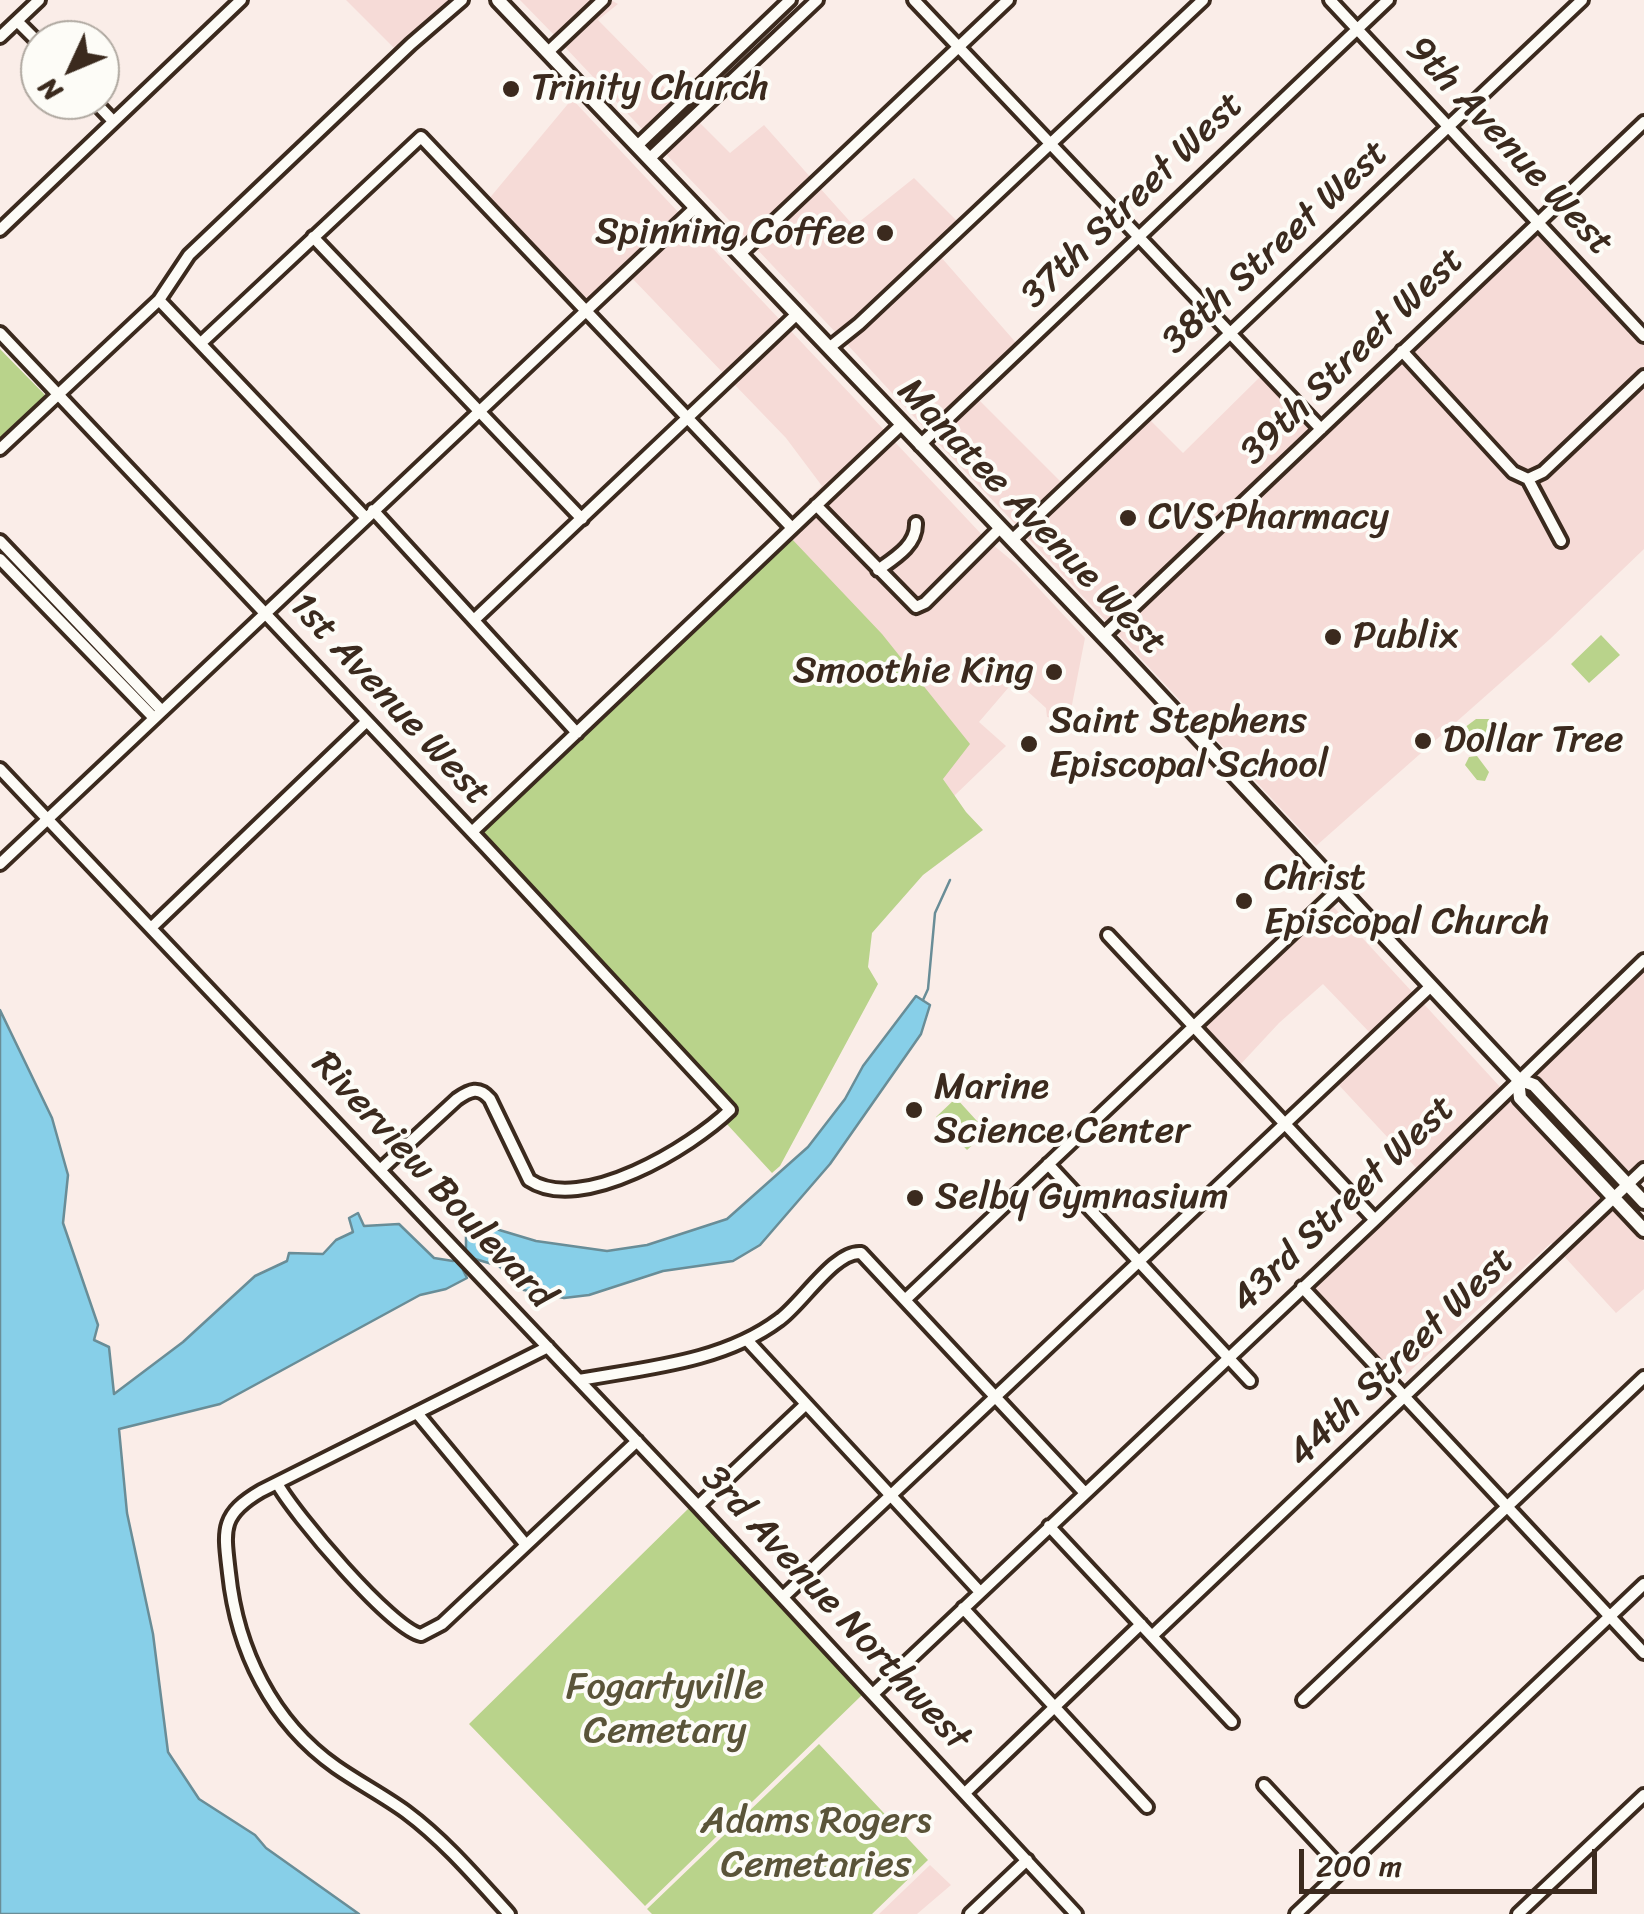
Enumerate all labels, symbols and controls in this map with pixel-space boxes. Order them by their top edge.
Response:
north arrow [20,20,120,120]
street label: 9th Avenue West [1396,28,1622,266]
text: N [25,66,74,114]
place label: Trinity Church [531,66,769,112]
marker: Trinity Church [500,78,522,100]
street label: 37th Street West [1012,83,1254,319]
street label: 38th Street West [1153,131,1399,365]
place label: Spinning Coffee [595,210,865,256]
marker: Spinning Coffee [874,222,896,244]
street label: 39th Street West [1231,239,1475,475]
street label: Manatee Avenue West [887,370,1175,666]
place label: CVS Pharmacy [1148,495,1389,541]
marker: CVS Pharmacy [1117,507,1139,529]
street label: 1st Avenue West [279,584,499,816]
place label: Publix [1353,614,1458,660]
marker: Publix [1322,626,1344,648]
place label: Smoothie King [793,649,1034,695]
marker: Smoothie King [1043,661,1065,683]
place label: Saint Stephens Episcopal School [1049,699,1328,788]
place label: Dollar Tree [1443,718,1624,764]
marker: Dollar Tree [1412,730,1434,752]
marker: Saint Stephens Episcopal School [1018,733,1040,755]
place label: Christ Episcopal Church [1264,856,1550,946]
marker: Christ Episcopal Church [1233,890,1255,912]
street label: Riverview Boulevard [301,1043,563,1319]
place label: Marine Science Center [934,1065,1190,1154]
street label: 43rd Street West [1223,1087,1465,1323]
marker: Marine Science Center [903,1099,925,1121]
place label: Selby Gymnasium [935,1175,1229,1221]
marker: Selby Gymnasium [904,1187,926,1209]
street label: 44th Street West [1279,1238,1525,1478]
street label: 3rd Avenue Northwest [691,1457,979,1761]
park label: Fogartyville Cemetary [566,1665,764,1755]
park label: Adams Rogers Cemetaries [701,1799,931,1888]
scale bar [1304,1829,1602,1891]
text: 200 m [1316,1839,1402,1893]

